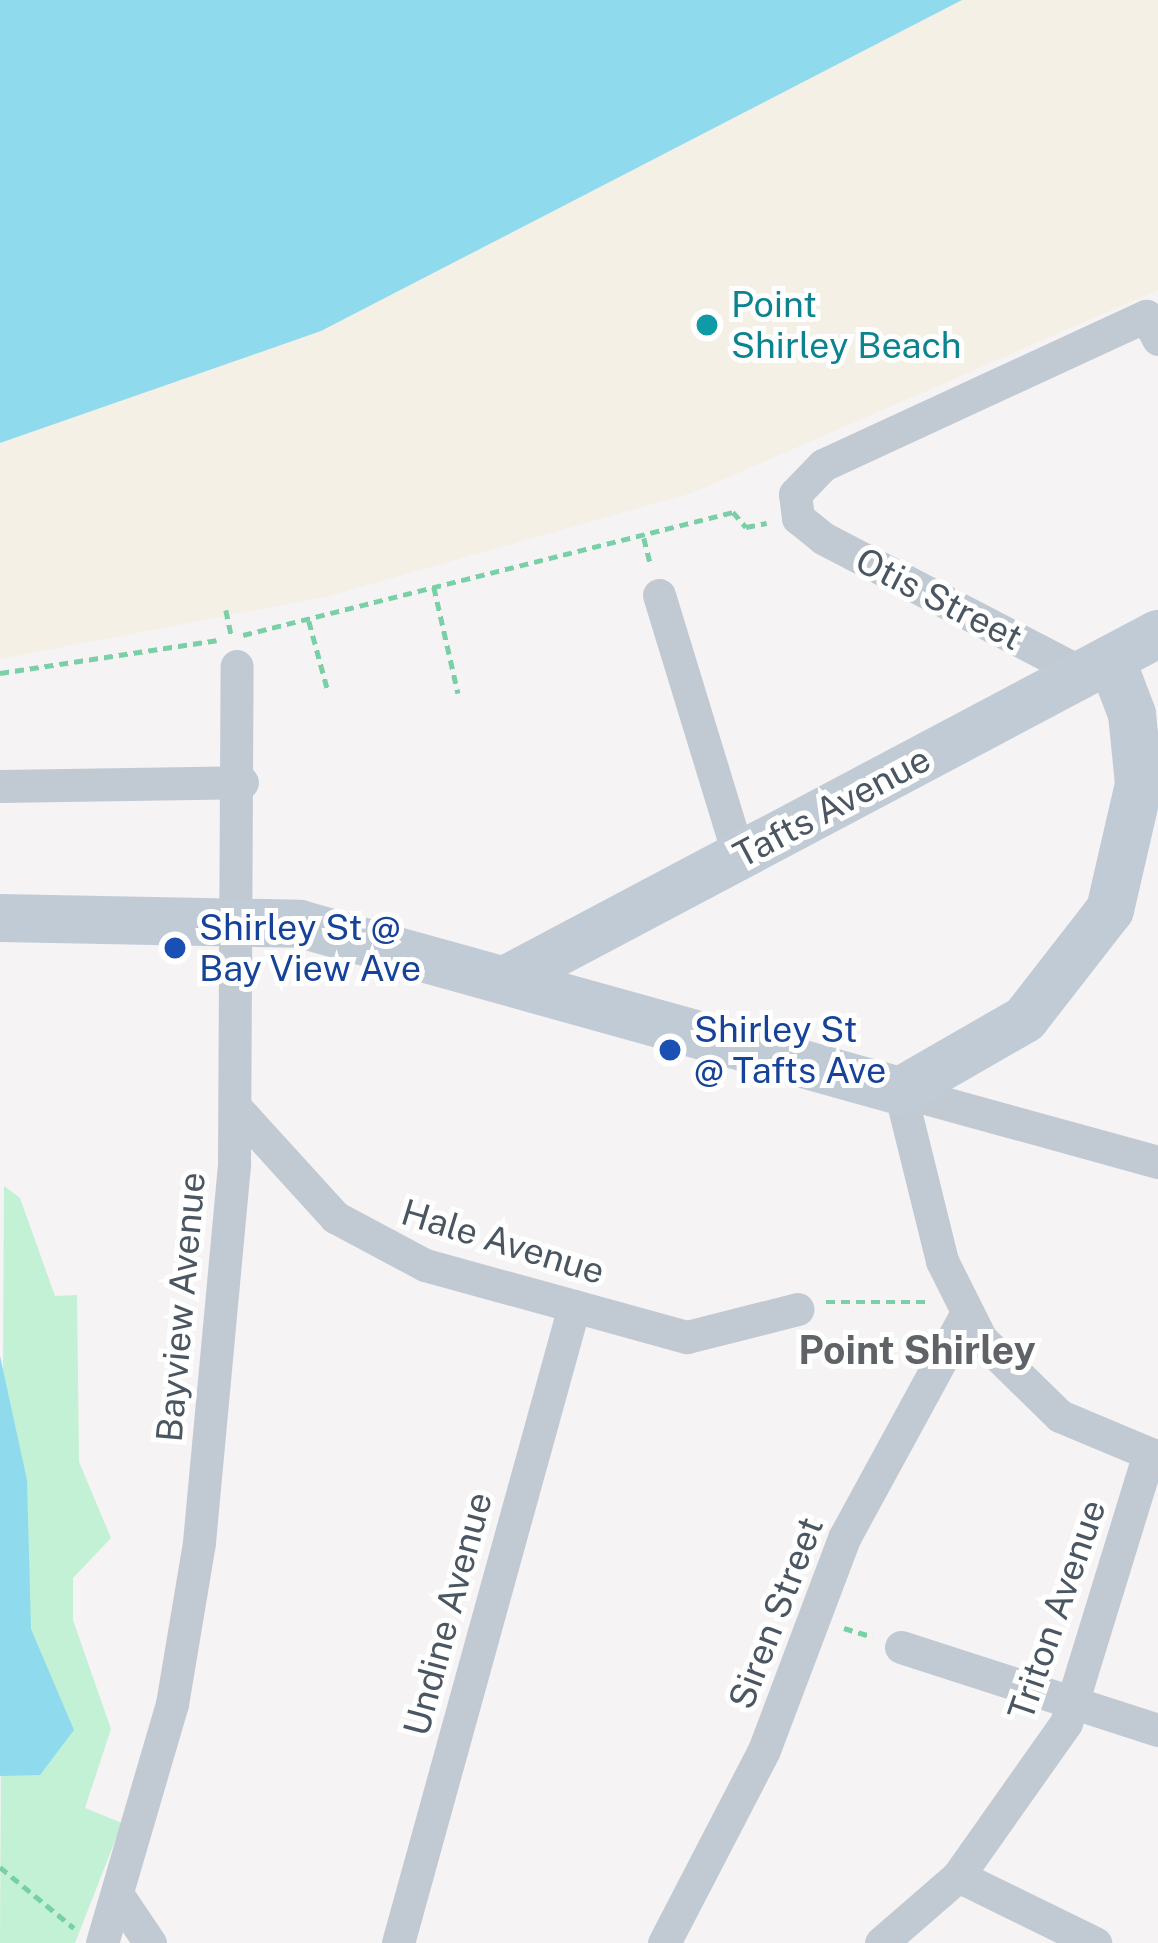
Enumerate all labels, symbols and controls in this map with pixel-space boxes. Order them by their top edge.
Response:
place label: Point Shirley Beach [731,282,962,367]
marker: Point Shirley Beach [694,312,720,338]
street label: Otis Street [848,539,1030,659]
street label: Tafts Avenue [726,737,938,877]
place label: Shirley St @ Bay View Ave [199,905,422,990]
marker: Shirley St @ Bay View Ave [162,935,188,961]
place label: Shirley St @ Tafts Ave [694,1007,887,1092]
marker: Shirley St @ Tafts Ave [657,1037,683,1063]
street label: Bayview Avenue [148,1170,214,1444]
street label: Hale Avenue [396,1191,610,1293]
district label: Point Shirley [798,1327,1036,1373]
street label: Undine Avenue [395,1487,501,1741]
street label: Triton Avenue [999,1494,1115,1726]
street label: Siren Street [720,1511,832,1715]

